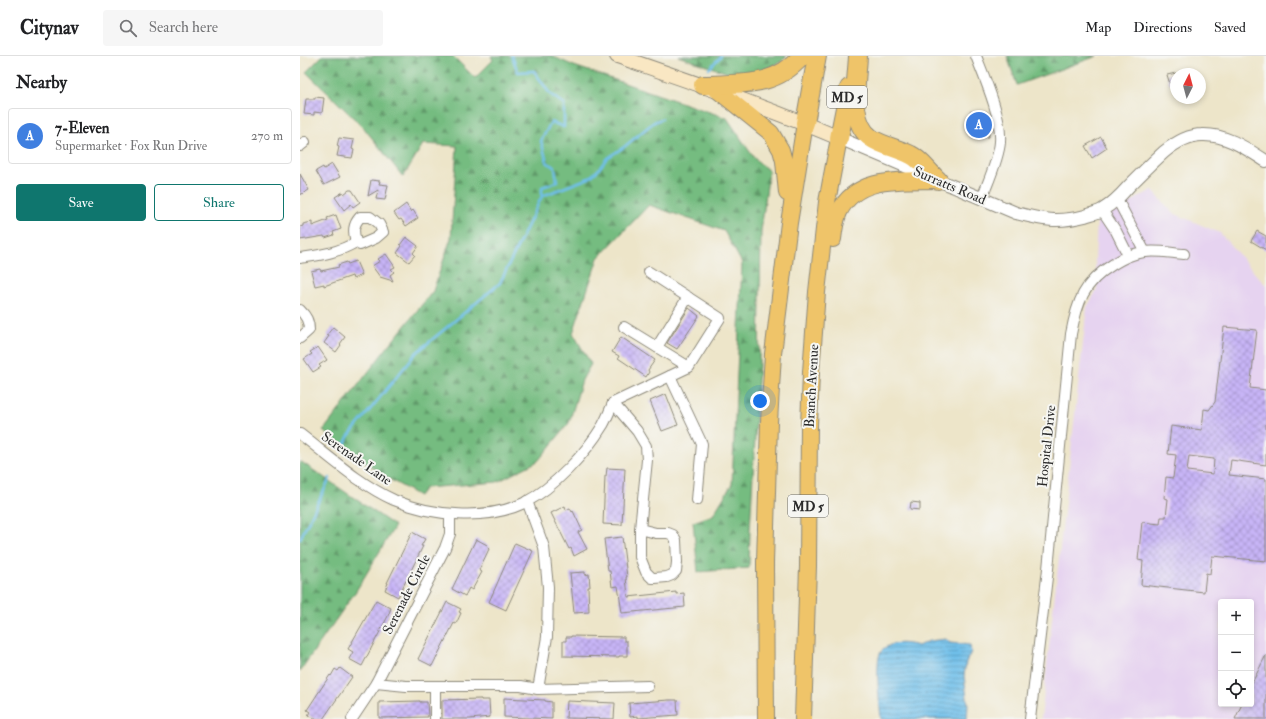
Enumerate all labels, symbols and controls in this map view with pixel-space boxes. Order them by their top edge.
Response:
search box [103,10,383,46]
text: Citynav [20,16,79,40]
icon: search [117,17,139,39]
text: Search here [149,18,218,37]
text: Map [1085,19,1111,36]
text: Directions [1133,19,1192,36]
text: Saved [1214,19,1246,36]
north arrow [1170,68,1206,104]
text: Nearby [16,72,67,93]
road number: MD 5 [827,86,867,108]
pin: A [966,110,992,140]
text: 7-Eleven [55,119,109,138]
text: A [26,128,34,144]
text: 270 m [251,128,283,144]
text: Supermarket · Fox Run Drive [55,138,207,154]
street label: Surratts Road [911,163,989,208]
button: Save [16,184,146,221]
button: Share [154,184,284,221]
street label: Branch Avenue [801,344,822,428]
your location [750,391,770,411]
street label: Hospital Drive [1034,404,1060,488]
street label: Serenade Lane [318,428,395,489]
road number: MD 5 [788,495,828,517]
street label: Serenade Circle [379,551,434,637]
map controls [1218,599,1254,707]
button: + [1218,599,1254,635]
button: − [1218,635,1254,671]
button: locate [1218,671,1254,707]

